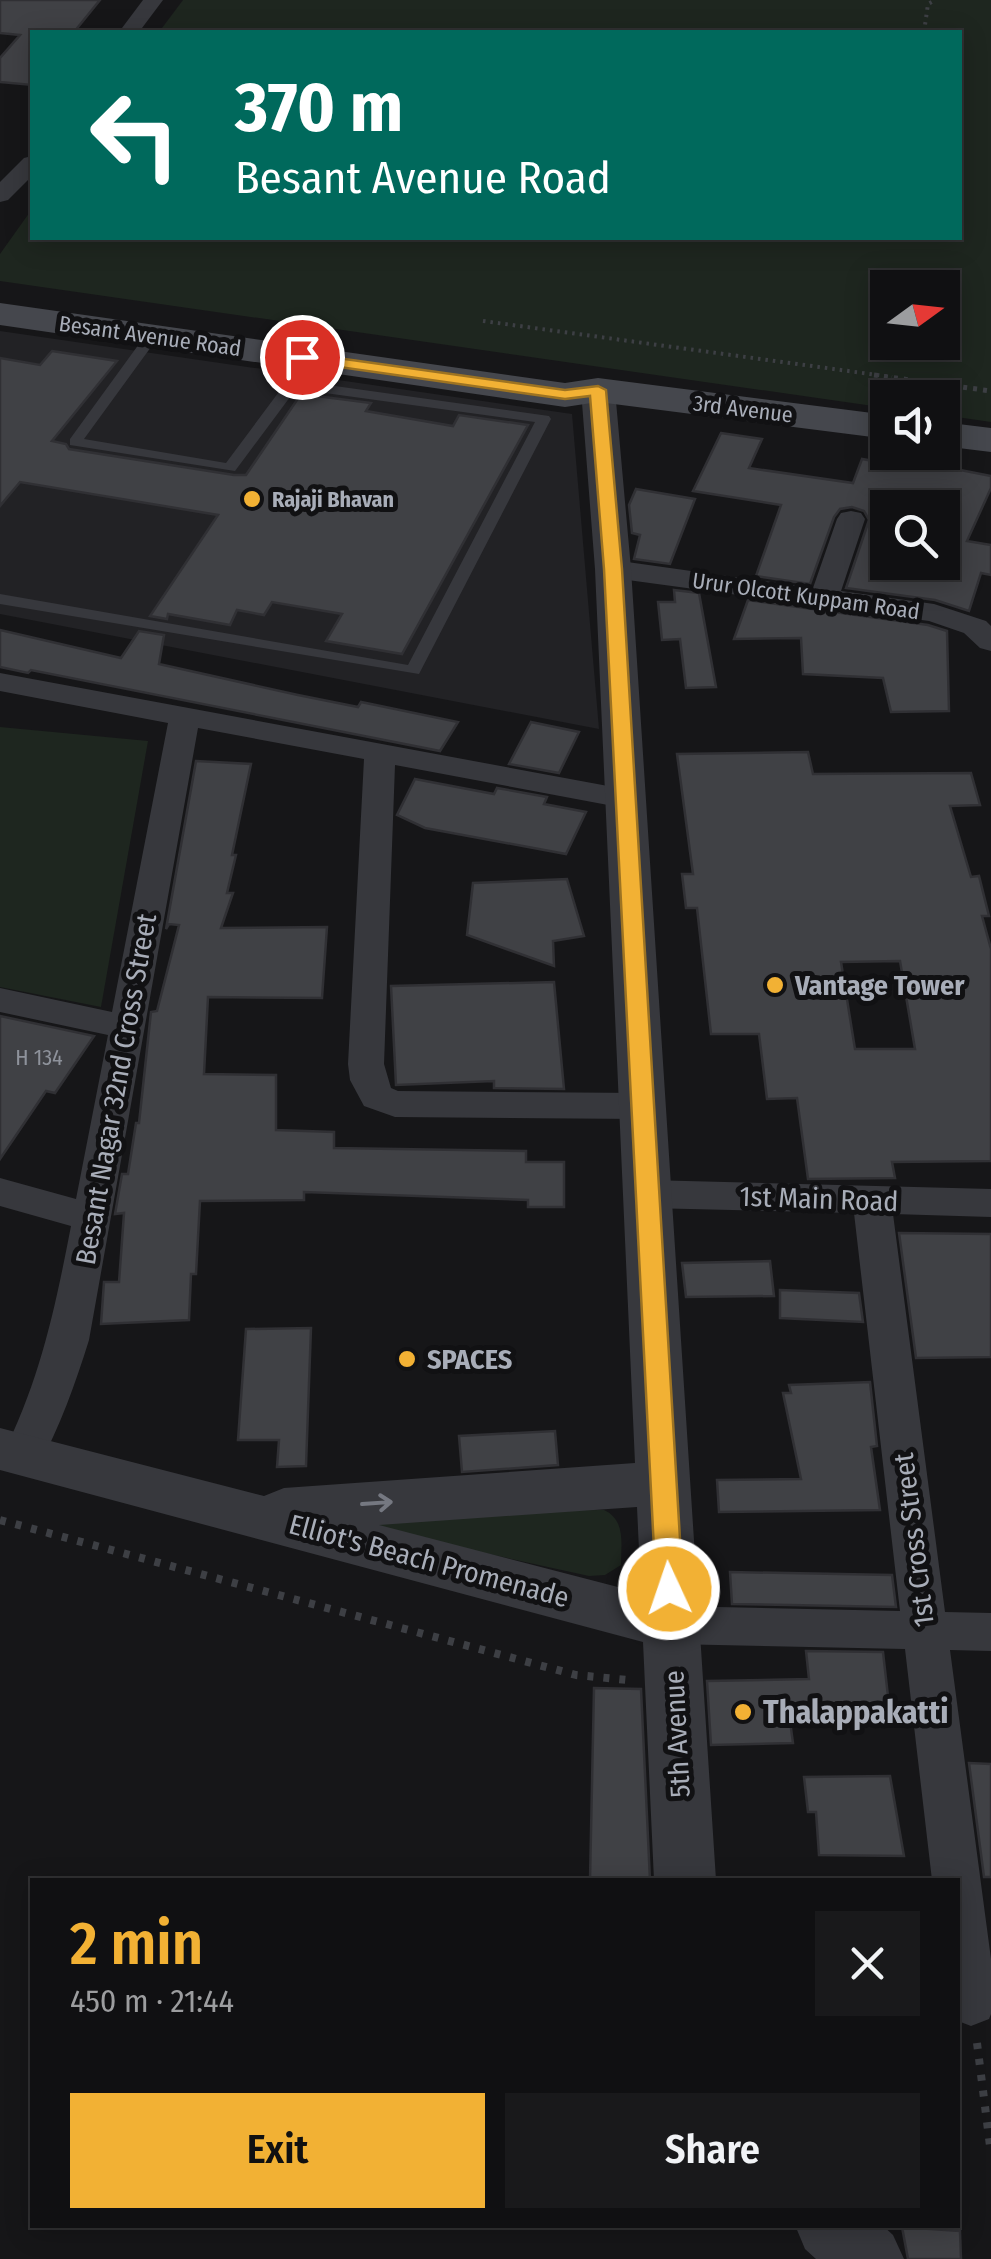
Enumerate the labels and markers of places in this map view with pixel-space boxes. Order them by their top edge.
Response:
pin [260,315,345,400]
place label: Rajaji Bhavan [272,486,394,513]
marker: Rajaji Bhavan [241,488,263,510]
place label: Vantage Tower [794,969,965,1002]
marker: Vantage Tower [764,974,786,996]
place label: SPACES [427,1343,512,1376]
marker: SPACES [396,1348,418,1370]
place label: Thalappakatti [763,1693,948,1731]
marker: Thalappakatti [732,1701,754,1723]

